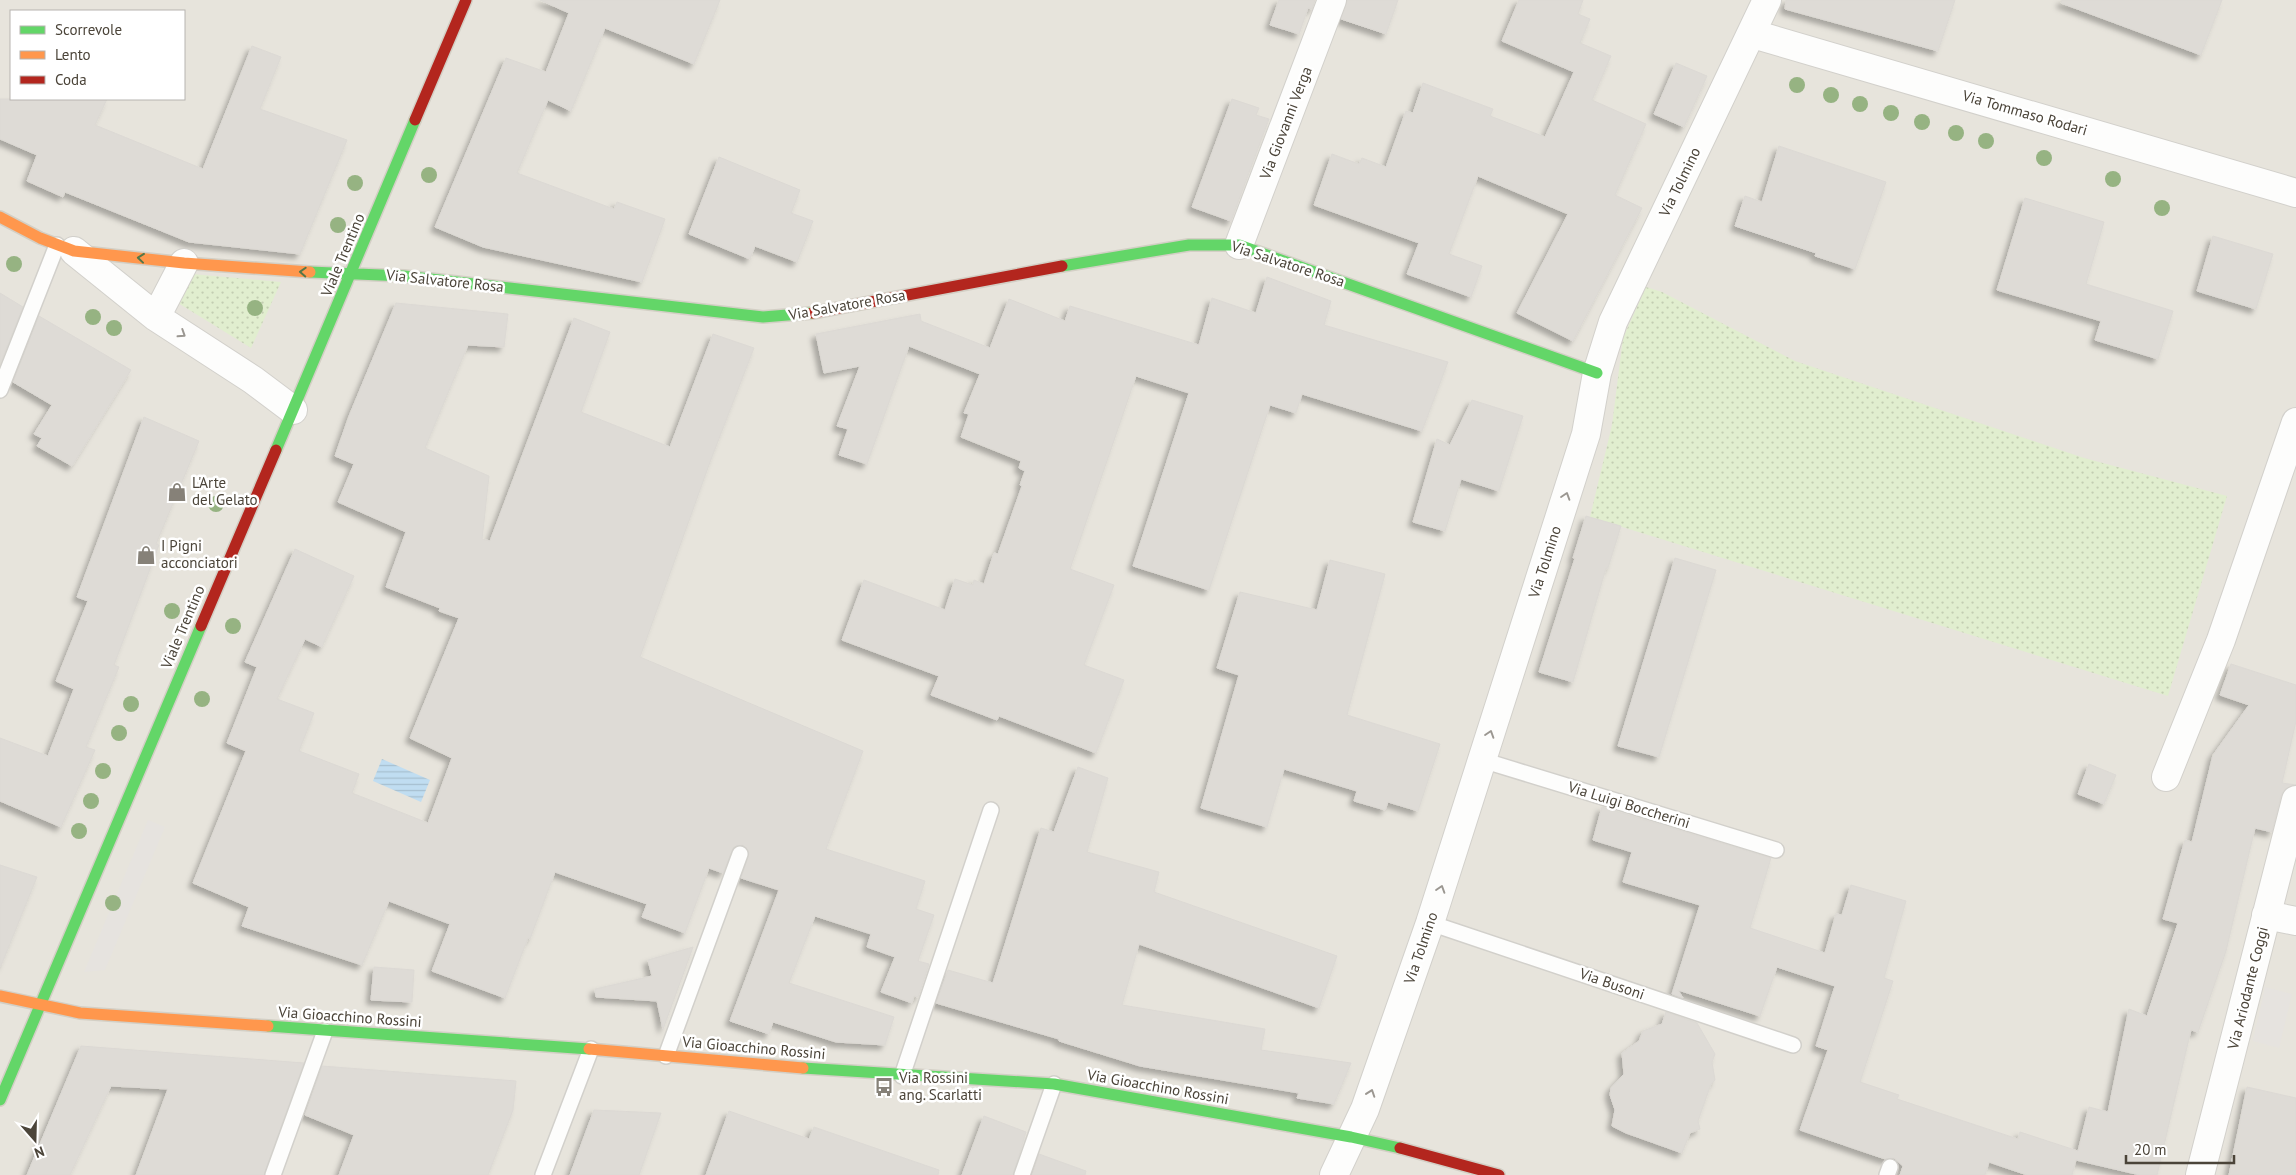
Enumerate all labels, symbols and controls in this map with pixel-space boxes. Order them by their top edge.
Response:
legend [10,10,185,100]
text: Scorrevole [55,20,122,39]
text: Lento [55,45,91,64]
street label: Via Giovanni Verga [1255,64,1316,183]
text: Coda [55,70,87,89]
street label: Via Tommaso Rodari [1960,85,2090,139]
street label: Via Tolmino [1654,144,1704,220]
street label: Viale Trentino [316,210,369,300]
street label: Via Salvatore Rosa [1228,236,1347,291]
one-way arrow [137,253,145,264]
street label: Via Salvatore Rosa [384,265,505,296]
one-way arrow [298,266,306,277]
street label: Via Salvatore Rosa [786,285,907,324]
one-way arrow [176,328,186,337]
place label: L'Arte del Gelato [192,473,258,509]
shop icon: L'Arte del Gelato [166,481,188,503]
one-way arrow [1561,493,1571,501]
street label: Via Tolmino [1524,523,1565,601]
place label: I Pigni acconciatori [161,536,238,572]
shop icon: I Pigni acconciatori [135,544,157,566]
street label: Viale Trentino [156,582,209,672]
one-way arrow [1485,731,1495,739]
street label: Via Luigi Boccherini [1565,777,1693,832]
one-way arrow [1435,886,1445,894]
street label: Via Tolmino [1399,909,1442,987]
street label: Via Ariodante Coggi [2223,924,2272,1052]
street label: Via Busoni [1576,963,1647,1003]
street label: Via Gioacchino Rossini [277,1002,422,1031]
street label: Via Gioacchino Rossini [681,1032,826,1063]
street label: Via Gioacchino Rossini [1085,1065,1230,1108]
place label: Via Rossini ang. Scarlatti [898,1068,982,1104]
bus stop icon: Via Rossini ang. Scarlatti [873,1076,895,1098]
one-way arrow [1365,1089,1375,1097]
north arrow [10,1115,60,1165]
scale bar [2126,1132,2234,1164]
text: 20 m [2134,1140,2167,1159]
text: N [32,1142,47,1162]

